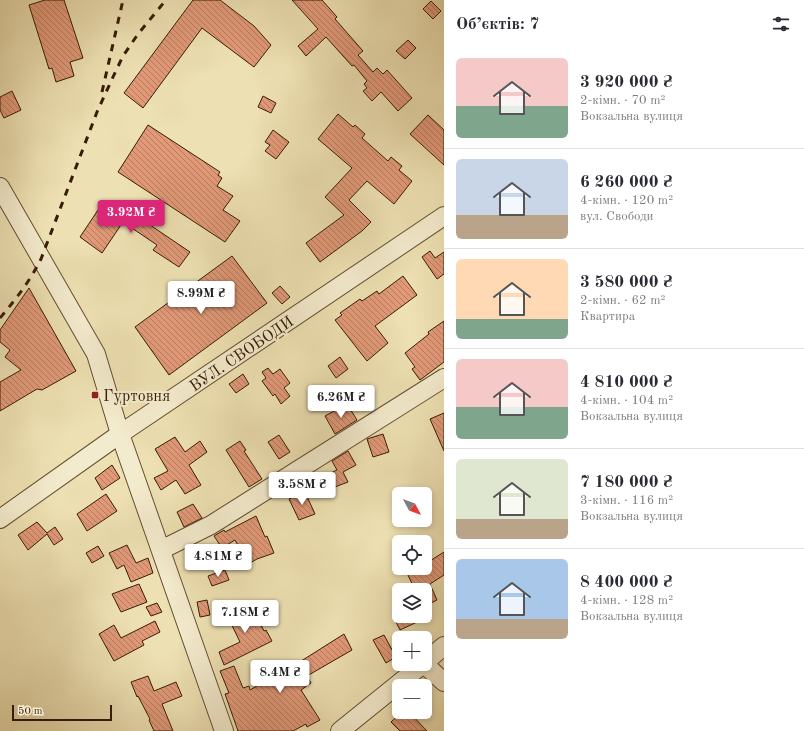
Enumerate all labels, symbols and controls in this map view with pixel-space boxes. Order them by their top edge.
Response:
icon: filters [770,13,792,35]
text: Об’єктів: 7 [456,16,539,33]
icon: home [488,74,536,122]
text: 3 920 000 ₴ [580,74,673,91]
text: 2-кімн. · 70 m² [580,94,666,107]
text: Вокзальна вулиця [580,110,683,123]
text: 6 260 000 ₴ [580,174,673,191]
icon: home [488,175,536,223]
text: 4-кімн. · 120 m² [580,194,673,207]
pin: 3.92M ₴ [94,200,168,234]
text: 3.92M ₴ [107,206,155,219]
text: вул. Свободи [580,210,654,223]
text: 3 580 000 ₴ [580,274,673,291]
icon: home [488,275,536,323]
pin: 8.99M ₴ [164,281,238,315]
text: 8.99M ₴ [177,287,225,300]
text: 2-кімн. · 62 m² [580,294,666,307]
text: Квартира [580,310,635,323]
street label: ВУЛ. СВОБОДИ [187,314,297,395]
text: 4 810 000 ₴ [580,374,673,391]
icon: home [488,375,536,423]
pin: 6.26M ₴ [304,385,378,419]
place label: Гуртовня [103,389,170,405]
marker: Гуртовня [90,390,100,400]
text: 6.26M ₴ [317,391,365,404]
text: 4-кімн. · 104 m² [580,394,673,407]
text: Вокзальна вулиця [580,410,683,423]
pin: 3.58M ₴ [265,472,339,506]
text: 7 180 000 ₴ [580,474,673,491]
icon: home [488,475,536,523]
text: 3.58M ₴ [278,478,326,491]
north arrow [392,487,432,527]
map controls [392,487,432,719]
text: 3-кімн. · 116 m² [580,494,673,507]
text: Вокзальна вулиця [580,510,683,523]
button: locate [392,535,432,575]
pin: 4.81M ₴ [181,544,255,578]
text: 4.81M ₴ [194,550,242,563]
text: 8 400 000 ₴ [580,574,673,591]
icon: home [488,575,536,623]
button: layers [392,583,432,623]
text: 4-кімн. · 128 m² [580,594,673,607]
pin: 7.18M ₴ [208,600,282,634]
text: 7.18M ₴ [221,606,269,619]
text: Вокзальна вулиця [580,610,683,623]
button: + [392,631,432,671]
pin: 8.4M ₴ [247,660,313,694]
text: 8.4M ₴ [259,666,301,679]
button: − [392,679,432,719]
scale bar [12,703,112,722]
text: 50 m [18,706,43,717]

